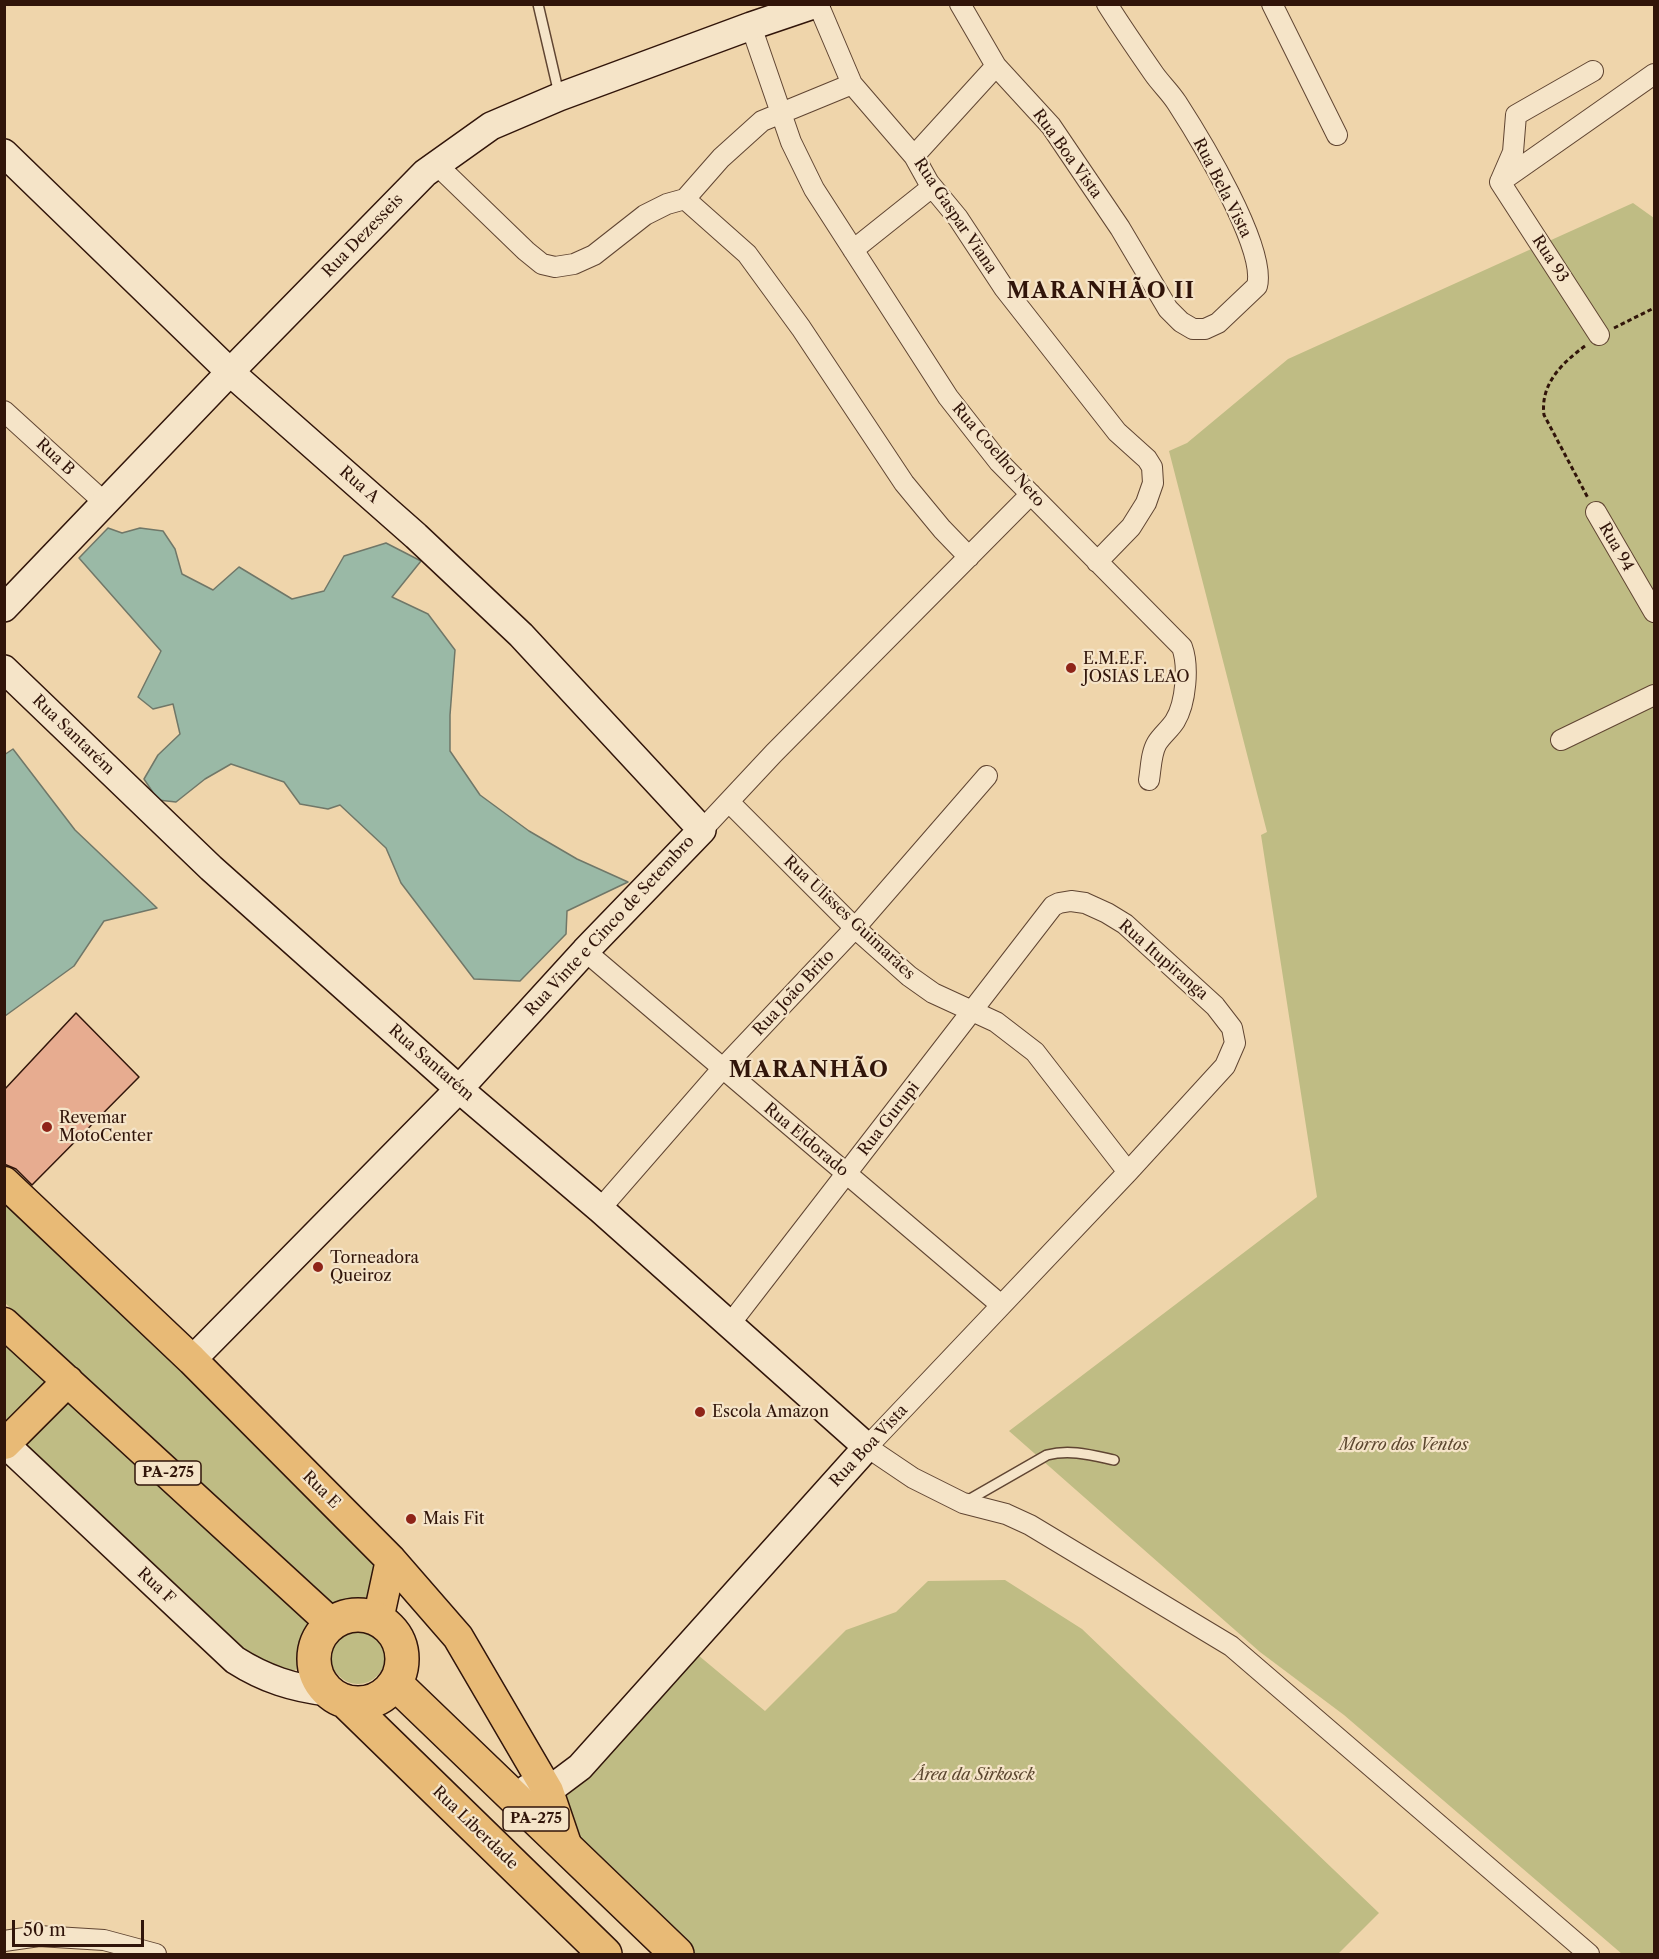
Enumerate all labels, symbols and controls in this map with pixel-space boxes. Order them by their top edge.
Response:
street label: Rua Boa Vista [1028,106,1106,202]
street label: Rua Bela Vista [1189,135,1255,241]
street label: Rua Gaspar Viana [909,155,1001,277]
street label: Rua Dezesseis [319,190,407,282]
street label: Rua 93 [1528,232,1572,286]
district label: MARANHÃO II [1006,279,1196,305]
street label: Rua Coelho Neto [948,399,1048,511]
street label: Rua B [32,434,78,480]
street label: Rua A [335,463,383,507]
street label: Rua 94 [1594,519,1638,575]
place label: E.M.E.F. JOSIAS LEAO [1083,649,1189,687]
marker: E.M.E.F. JOSIAS LEAO [1064,661,1078,675]
street label: Rua Santarém [28,691,118,779]
street label: Rua Vinte e Cinco de Setembro [521,832,699,1020]
street label: Rua Ulisses Guimarães [779,852,919,984]
street label: Rua Itupiranga [1114,916,1212,1004]
street label: Rua João Brito [749,946,839,1040]
street label: Rua Santarém [384,1021,478,1105]
district label: MARANHÃO [729,1058,889,1084]
street label: Rua Gurupi [854,1078,924,1160]
street label: Rua Eldorado [760,1099,852,1181]
place label: Revemar MotoCenter [59,1108,153,1146]
marker: Revemar MotoCenter [40,1120,54,1134]
place label: Torneadora Queiroz [330,1248,419,1286]
marker: Torneadora Queiroz [311,1260,325,1274]
street label: Rua Boa Vista [826,1401,912,1491]
place label: Escola Amazon [712,1402,829,1422]
marker: Escola Amazon [693,1405,707,1419]
park label: Morro dos Ventos [1340,1435,1468,1455]
road number: PA-275 [135,1461,201,1485]
street label: Rua E [298,1467,344,1513]
place label: Mais Fit [423,1509,484,1529]
marker: Mais Fit [404,1512,418,1526]
street label: Rua F [133,1564,179,1608]
park label: Área da Sirkosck [913,1765,1035,1785]
street label: Rua Liberdade [428,1782,522,1874]
road number: PA-275 [503,1807,569,1831]
scale bar [15,1908,147,1946]
text: 50 m [23,1919,66,1941]

